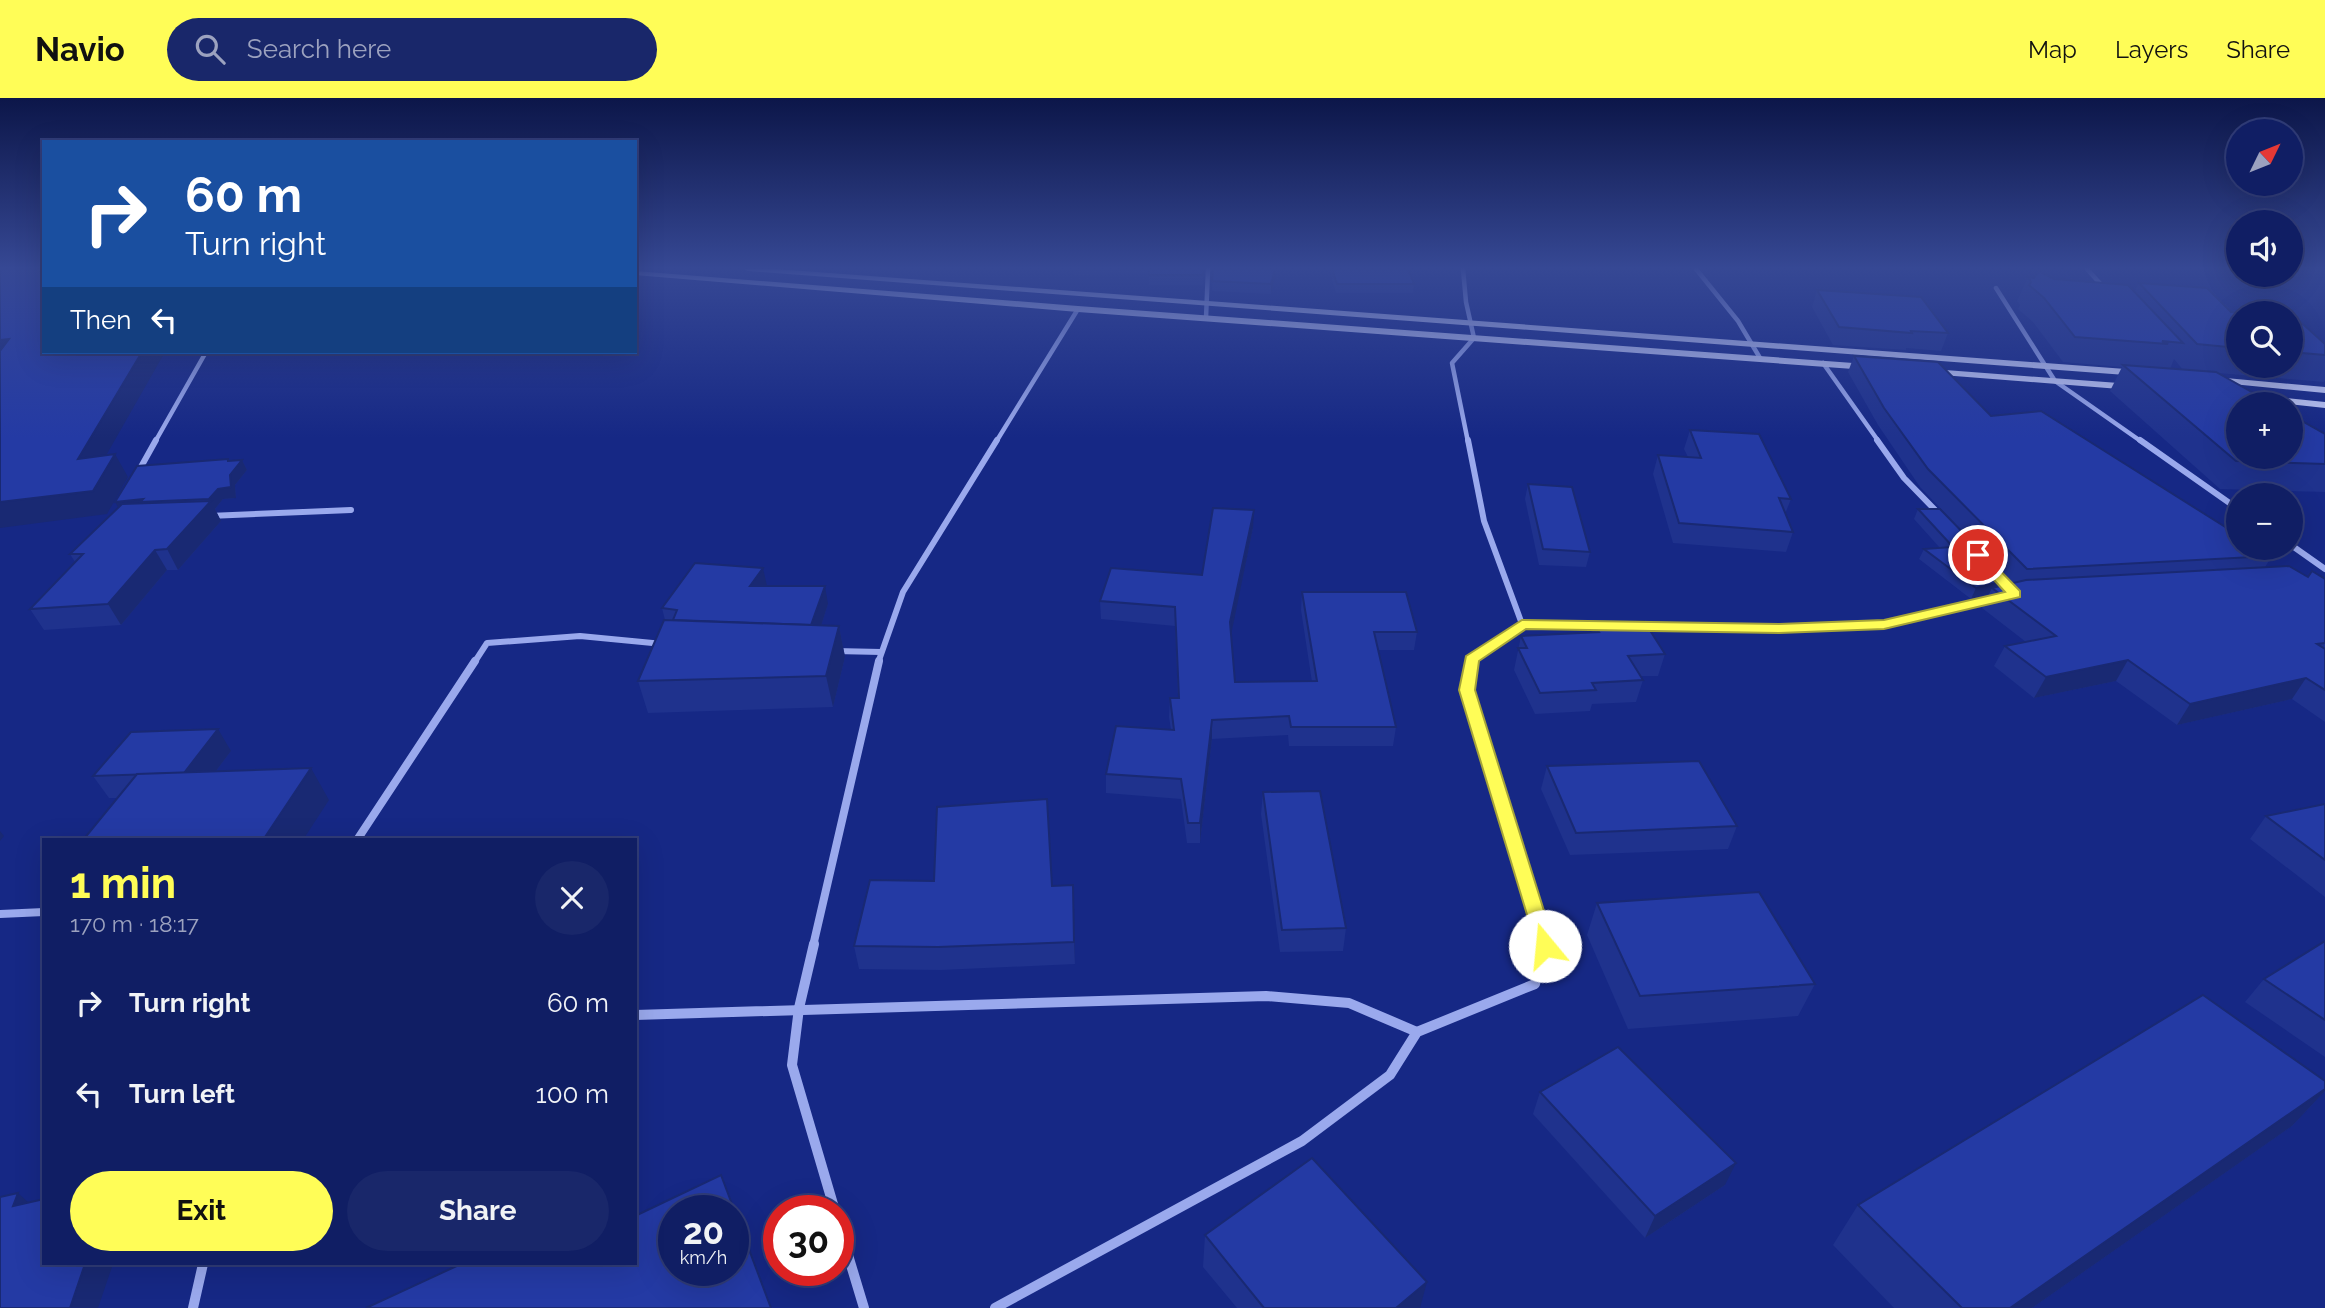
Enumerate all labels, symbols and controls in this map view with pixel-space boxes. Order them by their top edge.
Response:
search box [167,18,657,81]
text: Navio [35,30,125,69]
icon: search [191,30,229,68]
text: Search here [247,34,391,64]
text: Map [2028,35,2077,64]
text: Layers [2115,35,2188,64]
text: Share [2226,35,2290,64]
north arrow [2226,119,2303,196]
map controls [2226,119,2303,560]
text: 60 m [185,166,302,223]
icon: right [70,168,161,259]
button: sound [2226,210,2303,287]
text: Turn right [185,225,326,262]
icon: left [145,301,183,339]
button: search [2226,301,2303,378]
text: Then [70,305,131,335]
button: + [2226,392,2303,469]
button: − [2226,483,2303,560]
pin [1948,525,2008,585]
icon: arrive [1959,536,1997,574]
text: 1 min [70,859,176,908]
button: close [535,861,609,935]
position arrow [1508,909,1582,983]
text: 170 m · 18:17 [70,910,199,937]
icon: right [70,984,108,1022]
text: Turn right [129,988,250,1018]
text: 60 m [547,988,609,1018]
icon: left [70,1075,108,1113]
text: Turn left [129,1079,235,1109]
text: 100 m [536,1079,609,1109]
button: Exit [70,1171,333,1251]
button: Share [347,1171,609,1251]
speed limit sign: 30 [763,1195,854,1286]
text: 20 [683,1211,724,1252]
text: km/h [680,1247,727,1268]

